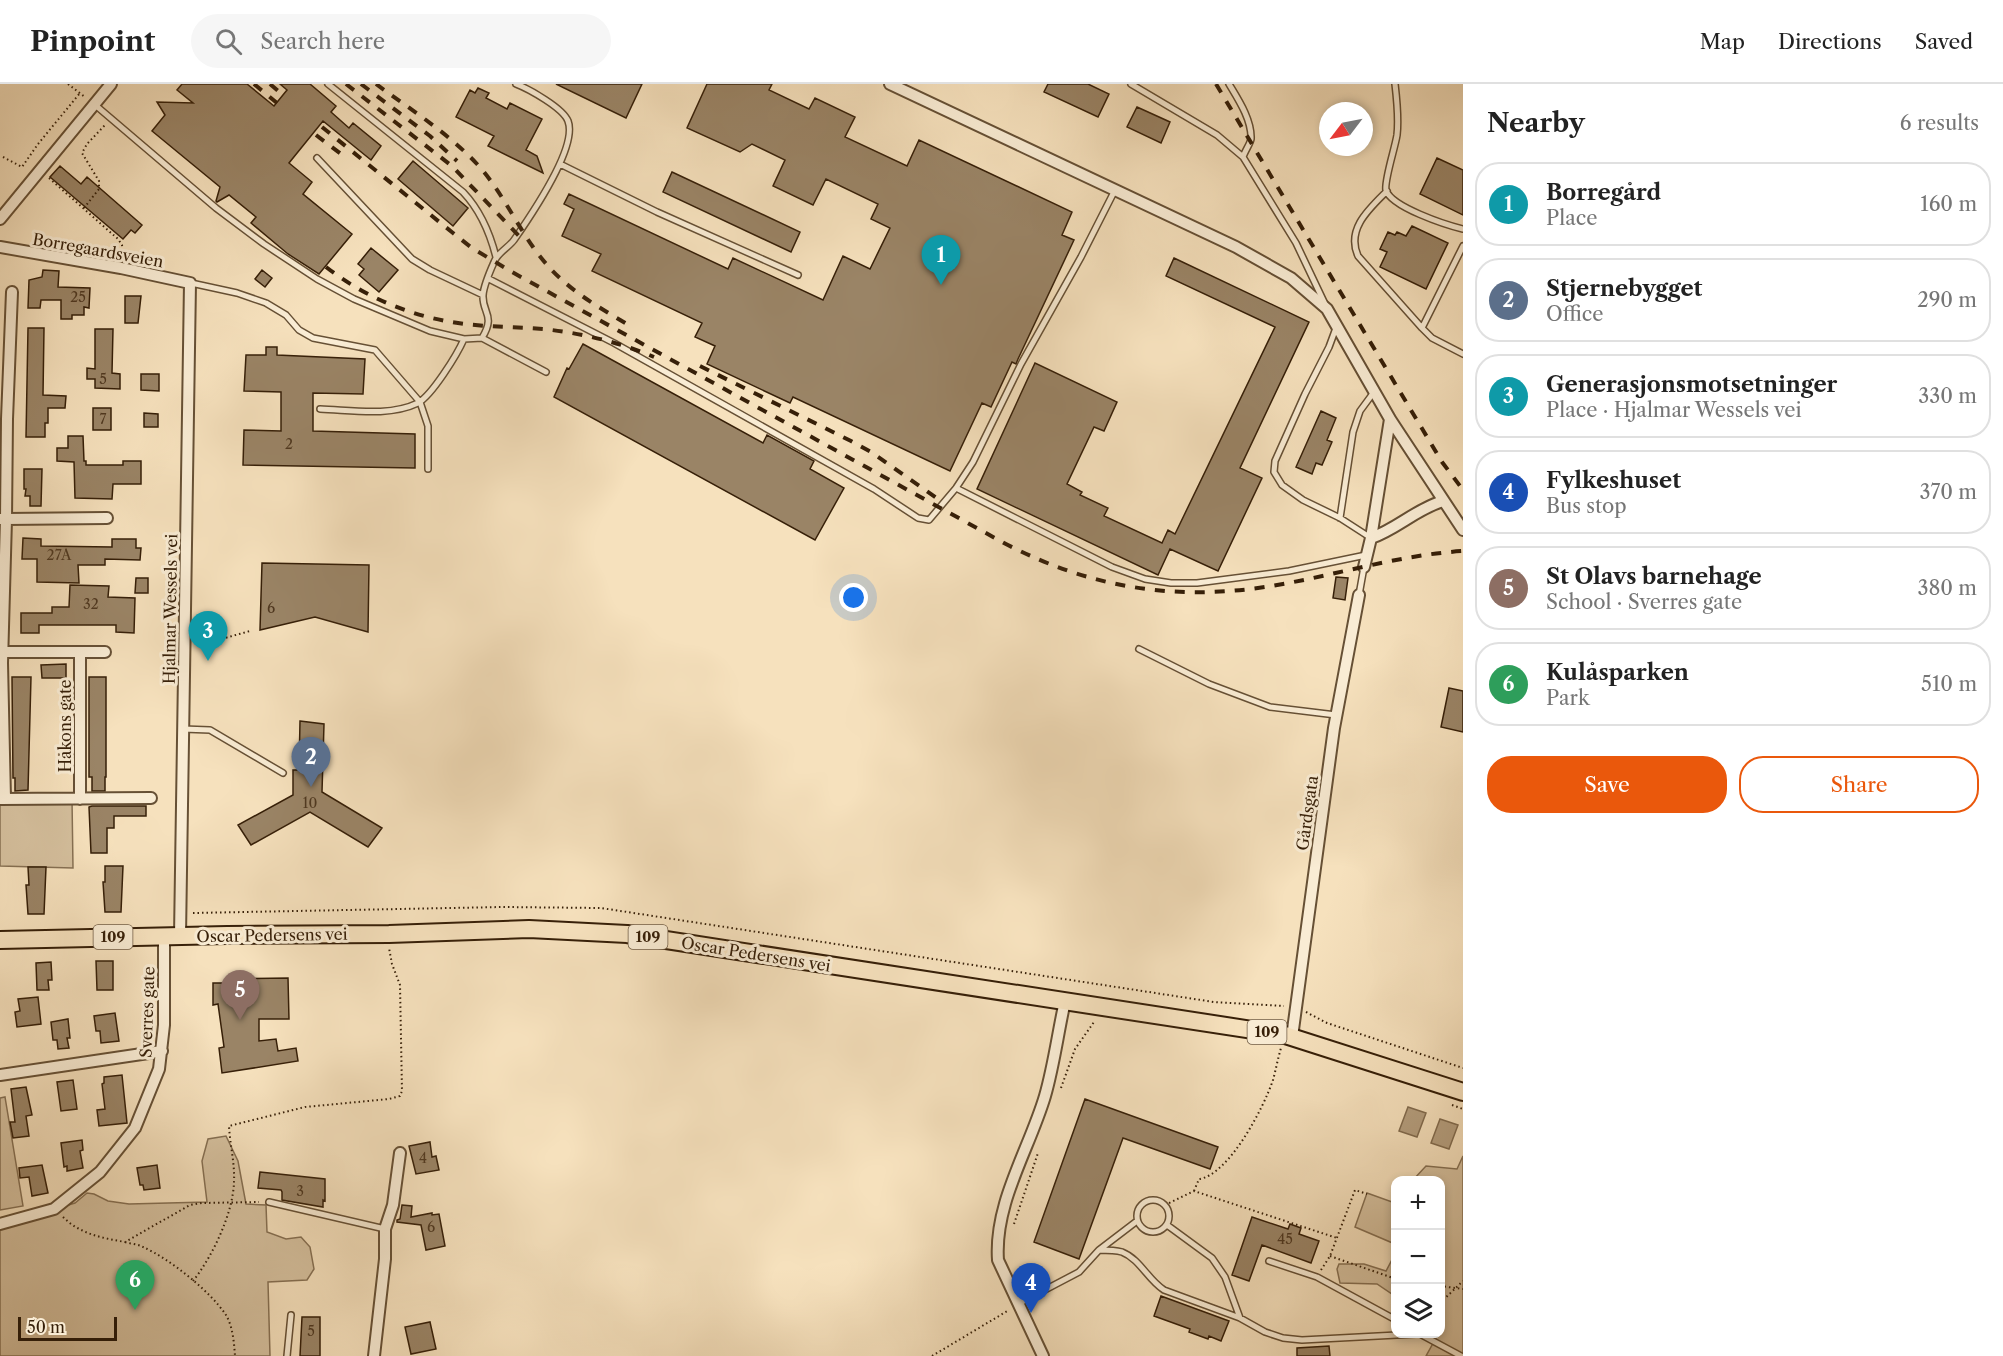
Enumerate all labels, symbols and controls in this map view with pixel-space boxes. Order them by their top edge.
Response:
search box [191,14,611,68]
text: Pinpoint [30,24,155,58]
icon: search [212,25,245,58]
text: Search here [260,28,385,55]
text: Map [1700,29,1745,54]
text: Directions [1778,29,1882,54]
text: Saved [1915,29,1973,54]
north arrow [1319,102,1373,156]
text: Nearby [1487,107,1585,139]
text: 6 results [1900,111,1979,135]
text: Borregård [1546,179,1661,206]
text: 1 [1504,192,1513,216]
text: 160 m [1920,192,1977,216]
text: Place [1546,206,1597,230]
street label: Borregaardsveien [31,229,165,271]
pin: 1 [922,236,960,285]
text: Stjernebygget [1546,275,1702,302]
house number: 25 [70,288,86,306]
text: 2 [1503,288,1514,312]
text: 290 m [1917,288,1977,312]
text: Office [1546,302,1604,326]
house number: 5 [99,370,107,388]
text: Generasjonsmotsetninger [1546,371,1837,398]
text: 3 [1503,384,1514,408]
text: 330 m [1918,384,1977,408]
text: Place · Hjalmar Wessels vei [1546,398,1802,422]
house number: 7 [100,410,107,428]
house number: 2 [285,435,293,453]
text: Fylkeshuset [1546,467,1681,494]
text: 4 [1503,480,1514,504]
text: 370 m [1920,480,1977,504]
text: Bus stop [1546,494,1627,518]
street label: Hjalmar Wessels vei [159,534,181,684]
house number: 27A [47,546,72,564]
text: St Olavs barnehage [1546,563,1762,590]
text: 5 [1503,576,1514,600]
text: 380 m [1918,576,1977,600]
your location [839,583,868,612]
text: School · Sverres gate [1546,590,1742,614]
house number: 32 [83,595,99,613]
house number: 6 [267,599,275,617]
pin: 3 [188,612,228,661]
text: Kulåsparken [1546,659,1689,686]
text: 6 [1503,672,1514,696]
text: 510 m [1921,672,1977,696]
street label: Håkons gate [55,679,75,773]
text: Park [1546,686,1589,710]
pin: 2 [292,738,330,787]
button: Save [1487,756,1727,813]
button: Share [1739,756,1979,813]
street label: Gårdsgata [1292,774,1322,852]
house number: 10 [303,794,317,812]
street label: Oscar Pedersens vei [196,924,348,946]
road number: 109 [94,925,132,949]
road number: 109 [628,925,668,949]
street label: Oscar Pedersens vei [680,932,832,976]
street label: Sverres gate [135,966,159,1058]
pin: 5 [220,970,260,1020]
road number: 109 [1248,1020,1286,1044]
house number: 4 [419,1149,427,1167]
map controls [1391,1176,1445,1338]
button: + [1391,1176,1445,1230]
house number: 3 [296,1182,304,1200]
house number: 6 [427,1218,435,1236]
house number: 45 [1277,1230,1293,1248]
button: − [1391,1230,1445,1284]
pin: 6 [116,1260,154,1310]
pin: 4 [1012,1264,1050,1313]
button: layers [1391,1284,1445,1338]
scale bar [18,1314,117,1342]
text: 50 m [27,1317,65,1337]
house number: 5 [307,1322,315,1340]

